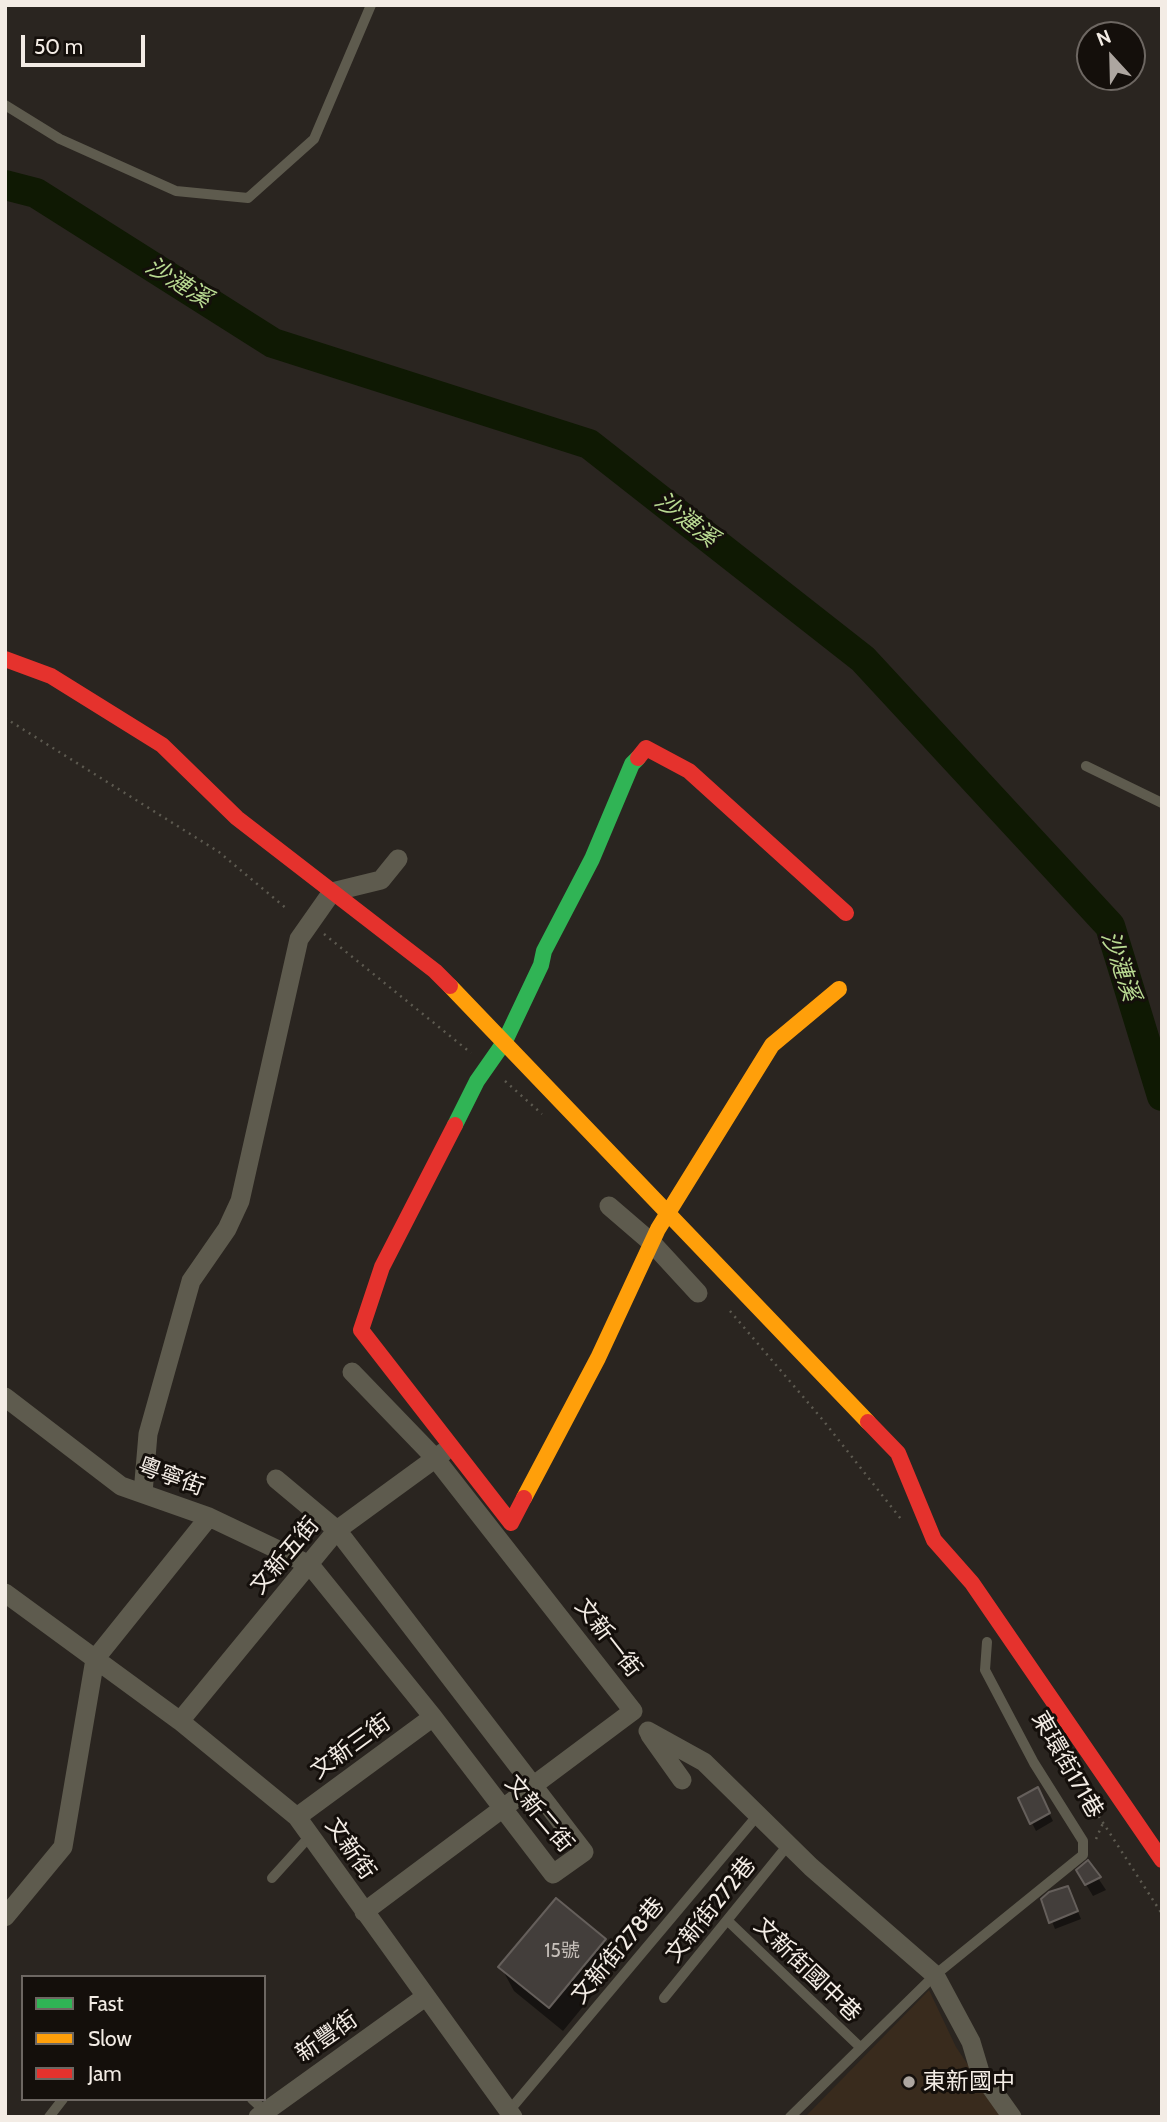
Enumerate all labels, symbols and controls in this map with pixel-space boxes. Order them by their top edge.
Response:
scale bar [24,21,149,65]
north arrow [1076,21,1146,91]
text: N [1093,25,1114,51]
text: 50 m [34,34,83,59]
water label: 沙漣溪 [140,252,216,314]
water label: 沙漣溪 [649,486,723,554]
water label: 沙漣溪 [1095,927,1145,1005]
street label: 粵寧街 [134,1452,208,1502]
street label: 文新五街 [245,1512,325,1600]
street label: 文新一街 [569,1593,647,1683]
street label: 東環街171巷 [1025,1707,1109,1823]
street label: 文新三街 [306,1709,396,1785]
street label: 文新二街 [499,1770,579,1858]
street label: 文新街 [319,1813,381,1885]
street label: 文新街272巷 [660,1852,762,1968]
street label: 文新街278巷 [566,1893,670,2009]
street label: 文新街國中巷 [748,1912,866,2028]
house number: 15號 [544,1940,580,1962]
legend [21,1975,266,2101]
text: Fast [88,1991,124,2016]
street label: 新豐街 [291,2006,363,2068]
text: Slow [88,2026,132,2051]
text: Jam [88,2061,122,2086]
place label: 東新國中 [923,2068,1015,2096]
marker: 東新國中 [901,2074,917,2090]

